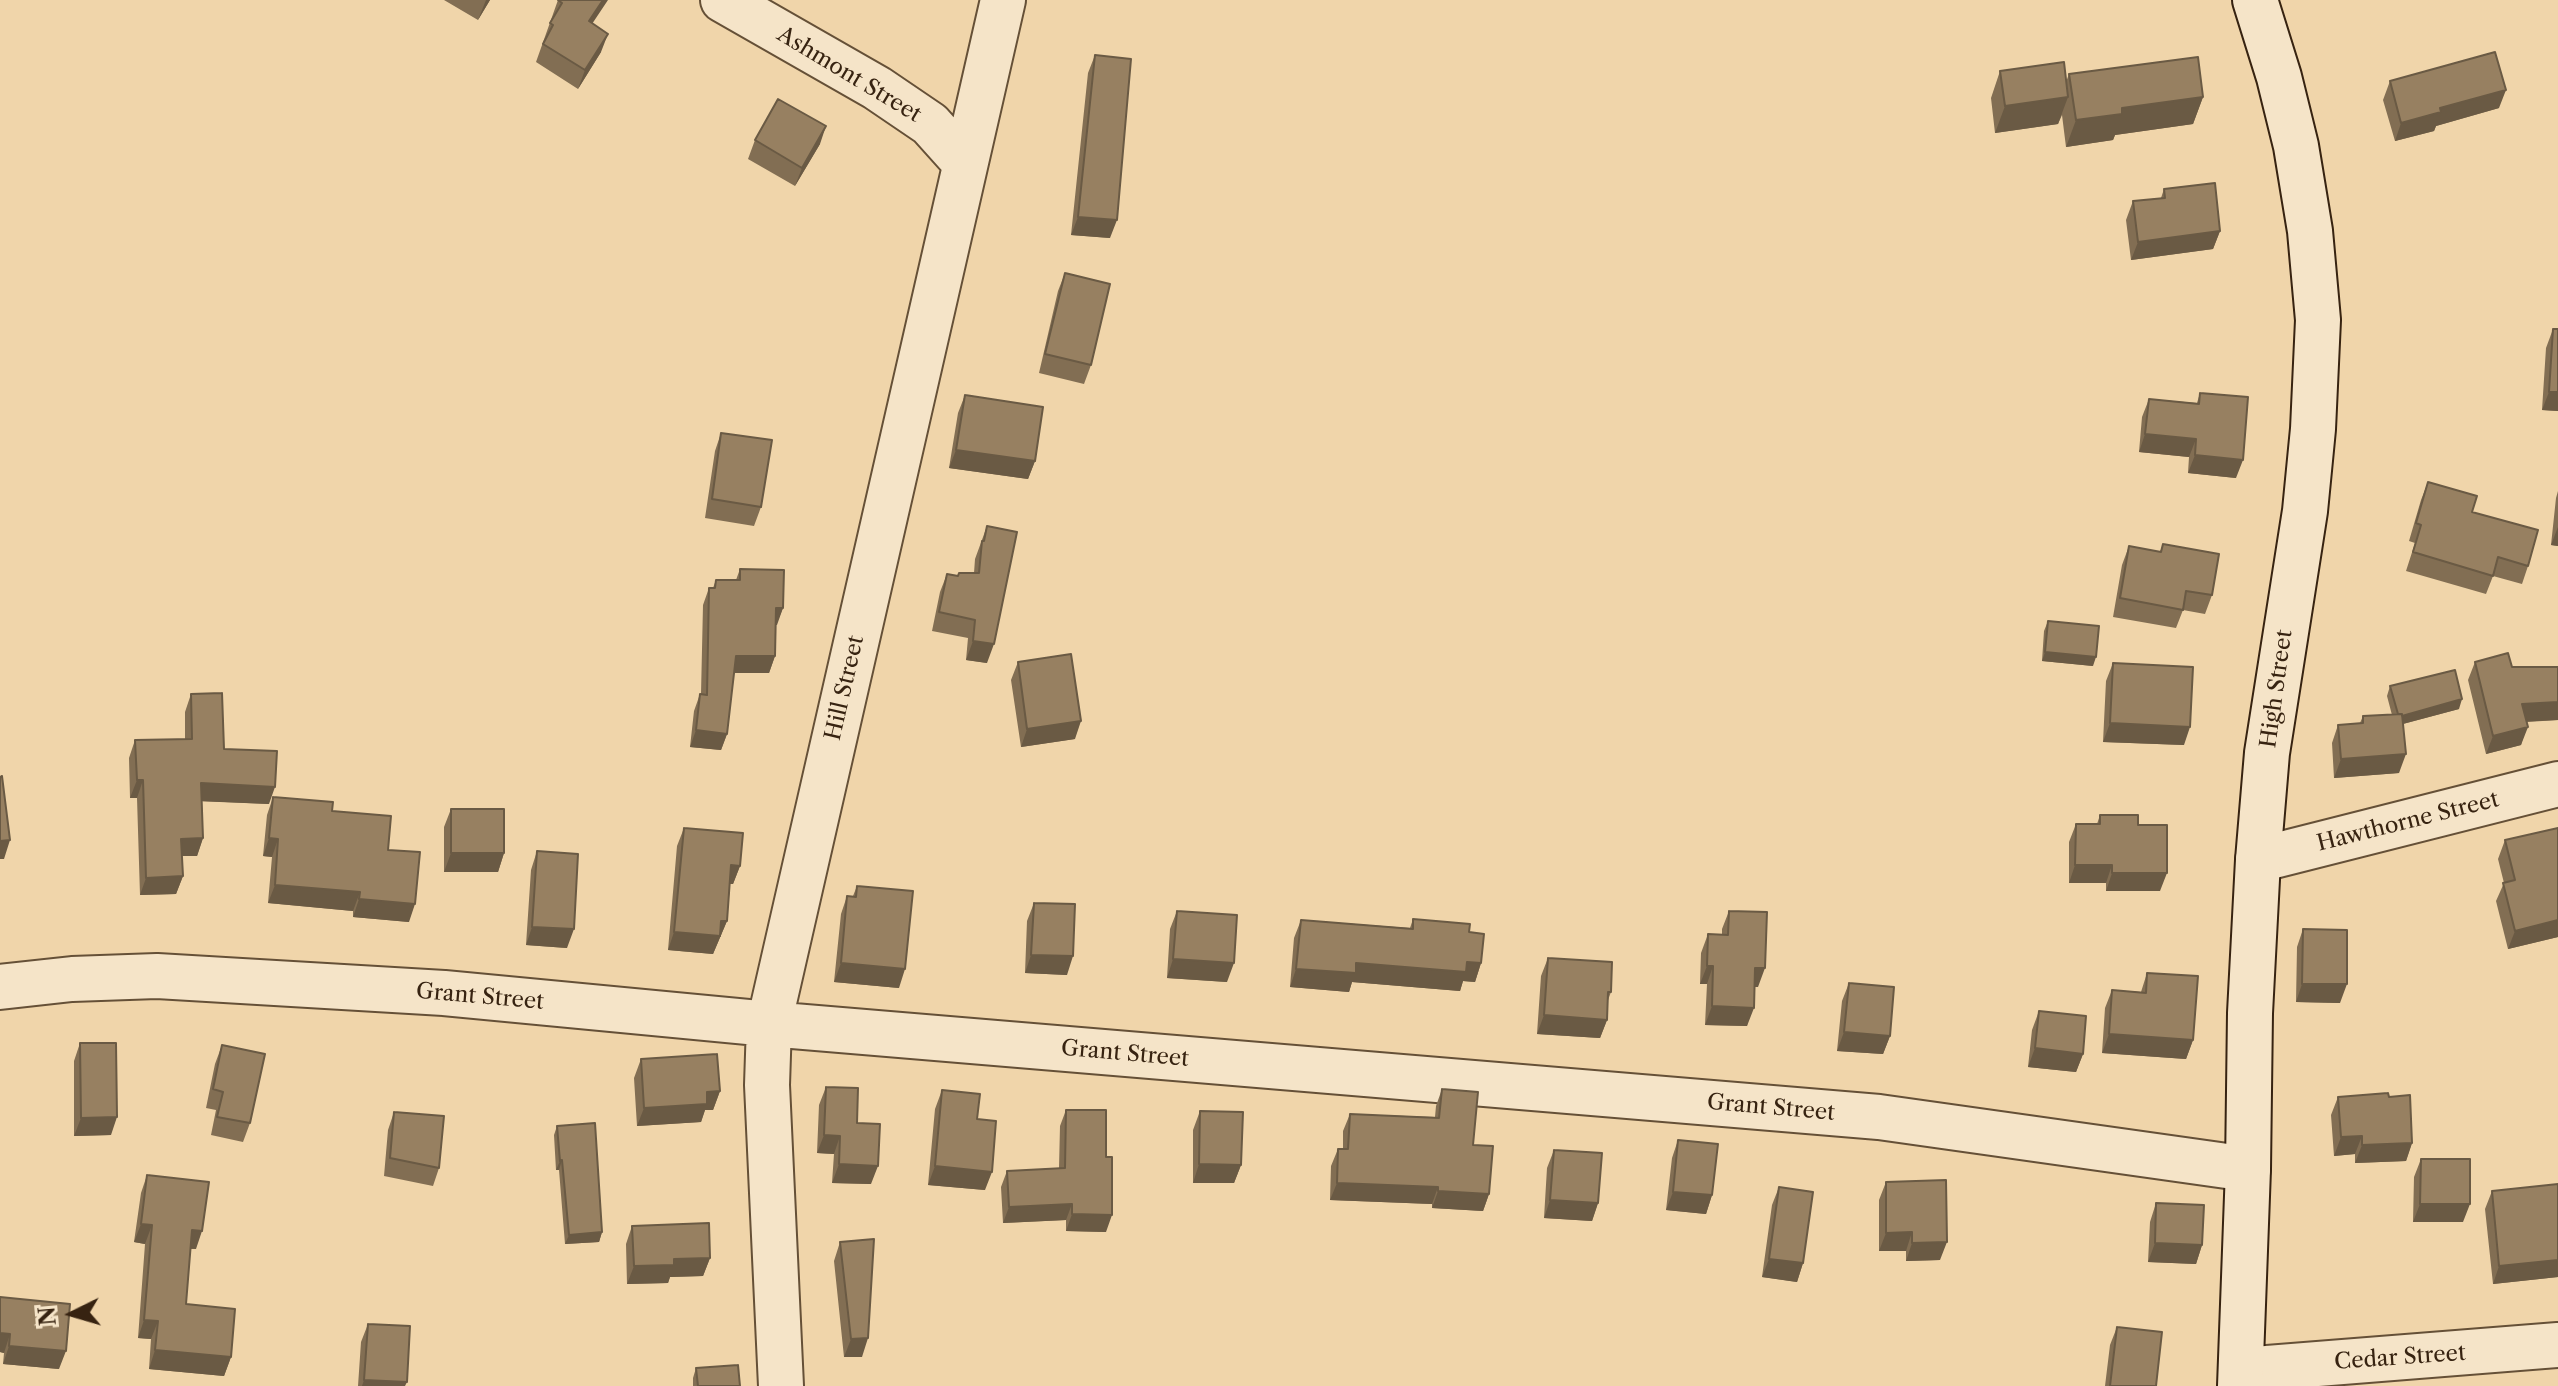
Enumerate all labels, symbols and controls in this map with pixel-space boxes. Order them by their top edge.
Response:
street label: Ashmont Street [772,22,926,128]
street label: High Street [2256,628,2298,750]
street label: Hill Street [820,633,870,743]
street label: Hawthorne Street [2314,787,2502,857]
street label: Grant Street [415,978,545,1016]
street label: Grant Street [1060,1035,1190,1073]
street label: Grant Street [1706,1089,1836,1127]
north arrow [32,1274,112,1354]
text: N [33,1305,62,1327]
street label: Cedar Street [2333,1340,2467,1376]

